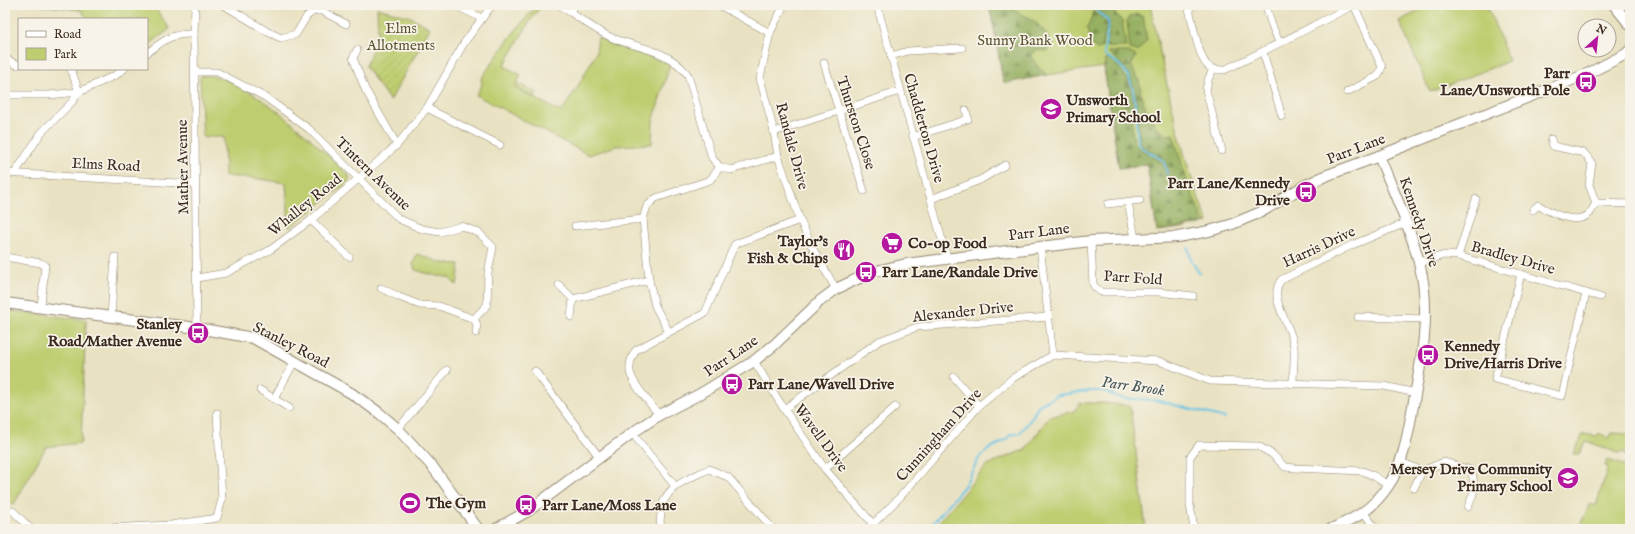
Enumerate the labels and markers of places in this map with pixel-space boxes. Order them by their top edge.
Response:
place label: Parr Lane/Unsworth Pole [1440,64,1570,100]
bus stop icon: Parr Lane/Unsworth Pole [1573,69,1599,95]
place label: Unsworth Primary School [1065,91,1162,127]
school or university icon: Unsworth Primary School [1038,96,1064,122]
place label: Parr Lane/Kennedy Drive [1168,174,1291,210]
bus stop icon: Parr Lane/Kennedy Drive [1293,179,1319,205]
supermarket icon: Co-op Food [879,230,905,256]
place label: Taylor's Fish & Chips [747,232,829,268]
place label: Co-op Food [908,234,988,253]
restaurant icon: Taylor's Fish & Chips [831,237,857,263]
bus stop icon: Parr Lane/Randale Drive [853,259,879,285]
place label: Parr Lane/Randale Drive [882,263,1038,282]
place label: Stanley Road/Mather Avenue [48,315,183,351]
bus stop icon: Stanley Road/Mather Avenue [185,320,211,346]
place label: Kennedy Drive/Harris Drive [1444,337,1562,373]
bus stop icon: Kennedy Drive/Harris Drive [1415,342,1441,368]
bus stop icon: Parr Lane/Wavell Drive [719,371,745,397]
place label: Parr Lane/Wavell Drive [748,375,894,394]
place label: Mersey Drive Community Primary School [1390,460,1553,496]
school or university icon: Mersey Drive Community Primary School [1555,465,1581,491]
sports icon: The Gym [397,490,423,516]
bus stop icon: Parr Lane/Moss Lane [513,492,539,518]
place label: The Gym [425,494,486,513]
place label: Parr Lane/Moss Lane [542,496,676,515]

